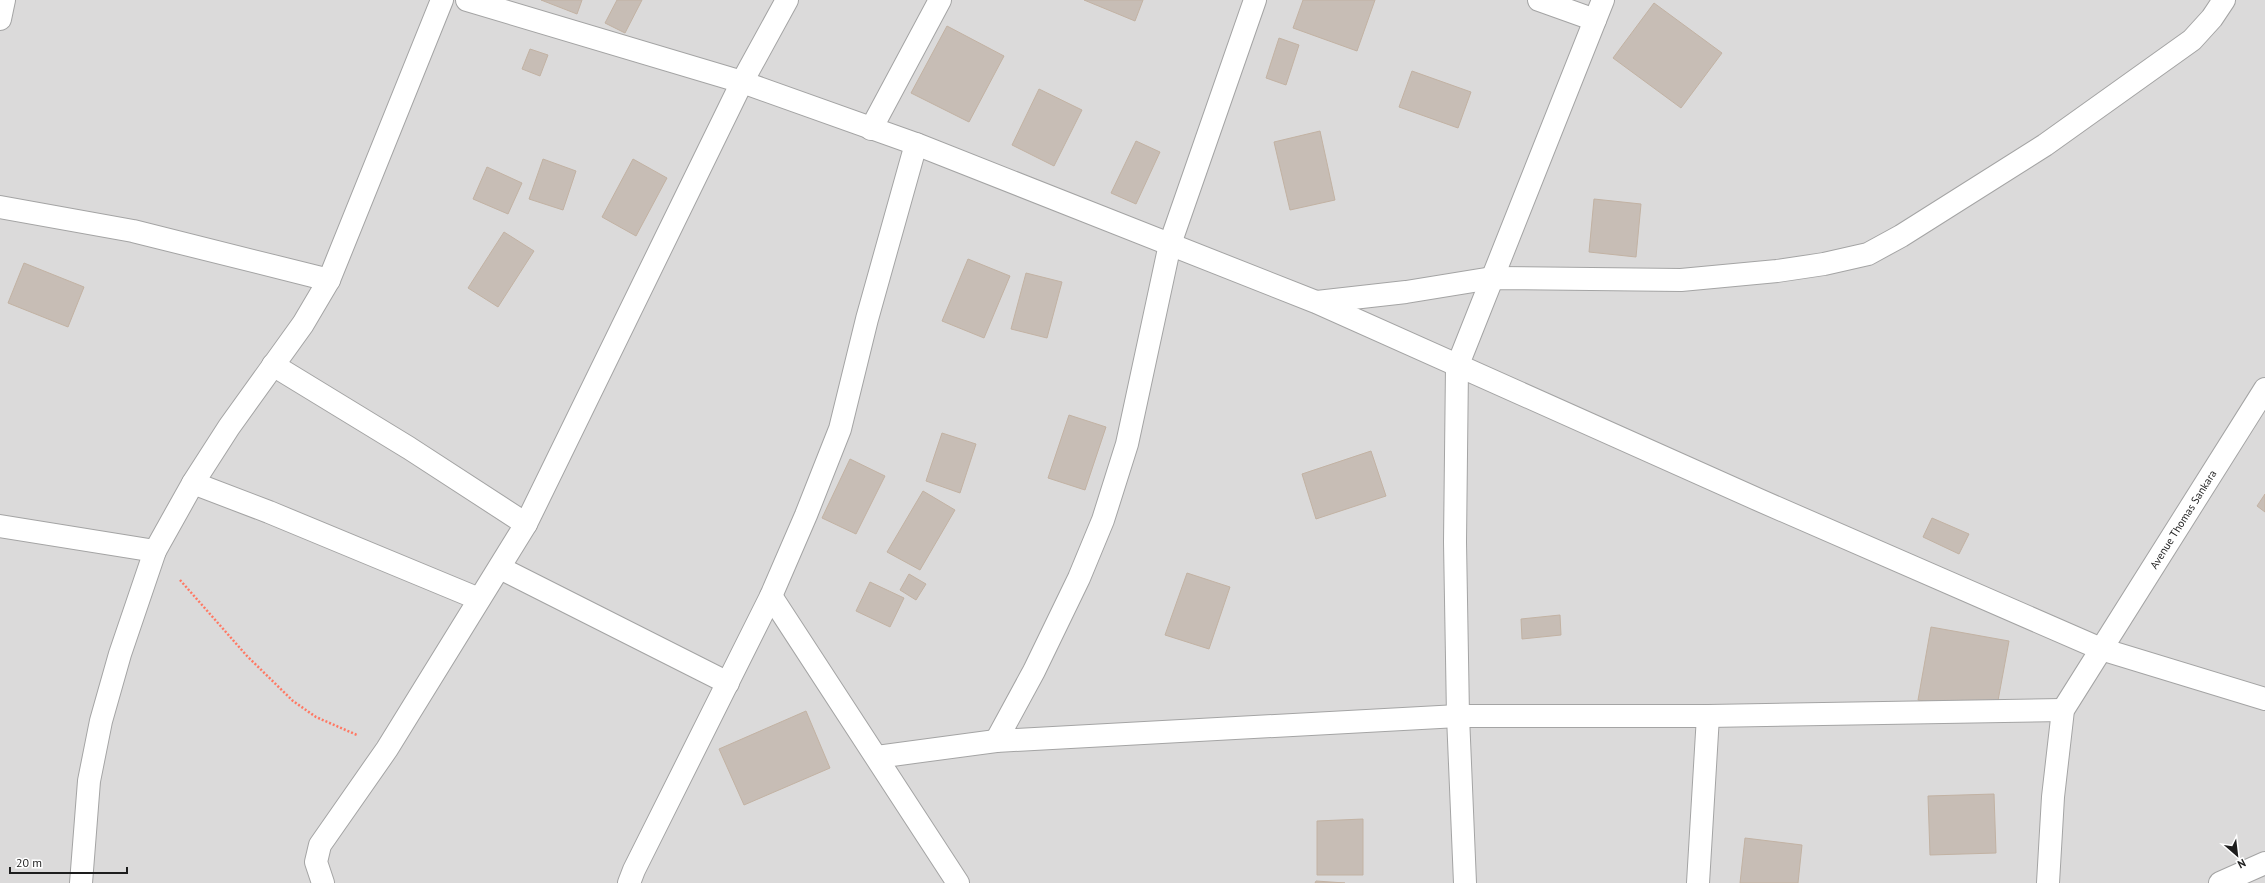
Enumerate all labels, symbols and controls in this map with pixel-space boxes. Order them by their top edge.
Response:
street label: Avenue Thomas Sankara [2147,467,2219,571]
north arrow [2217,835,2257,875]
scale bar [10,849,127,875]
text: 20 m [16,855,42,870]
text: N [2235,856,2248,872]

